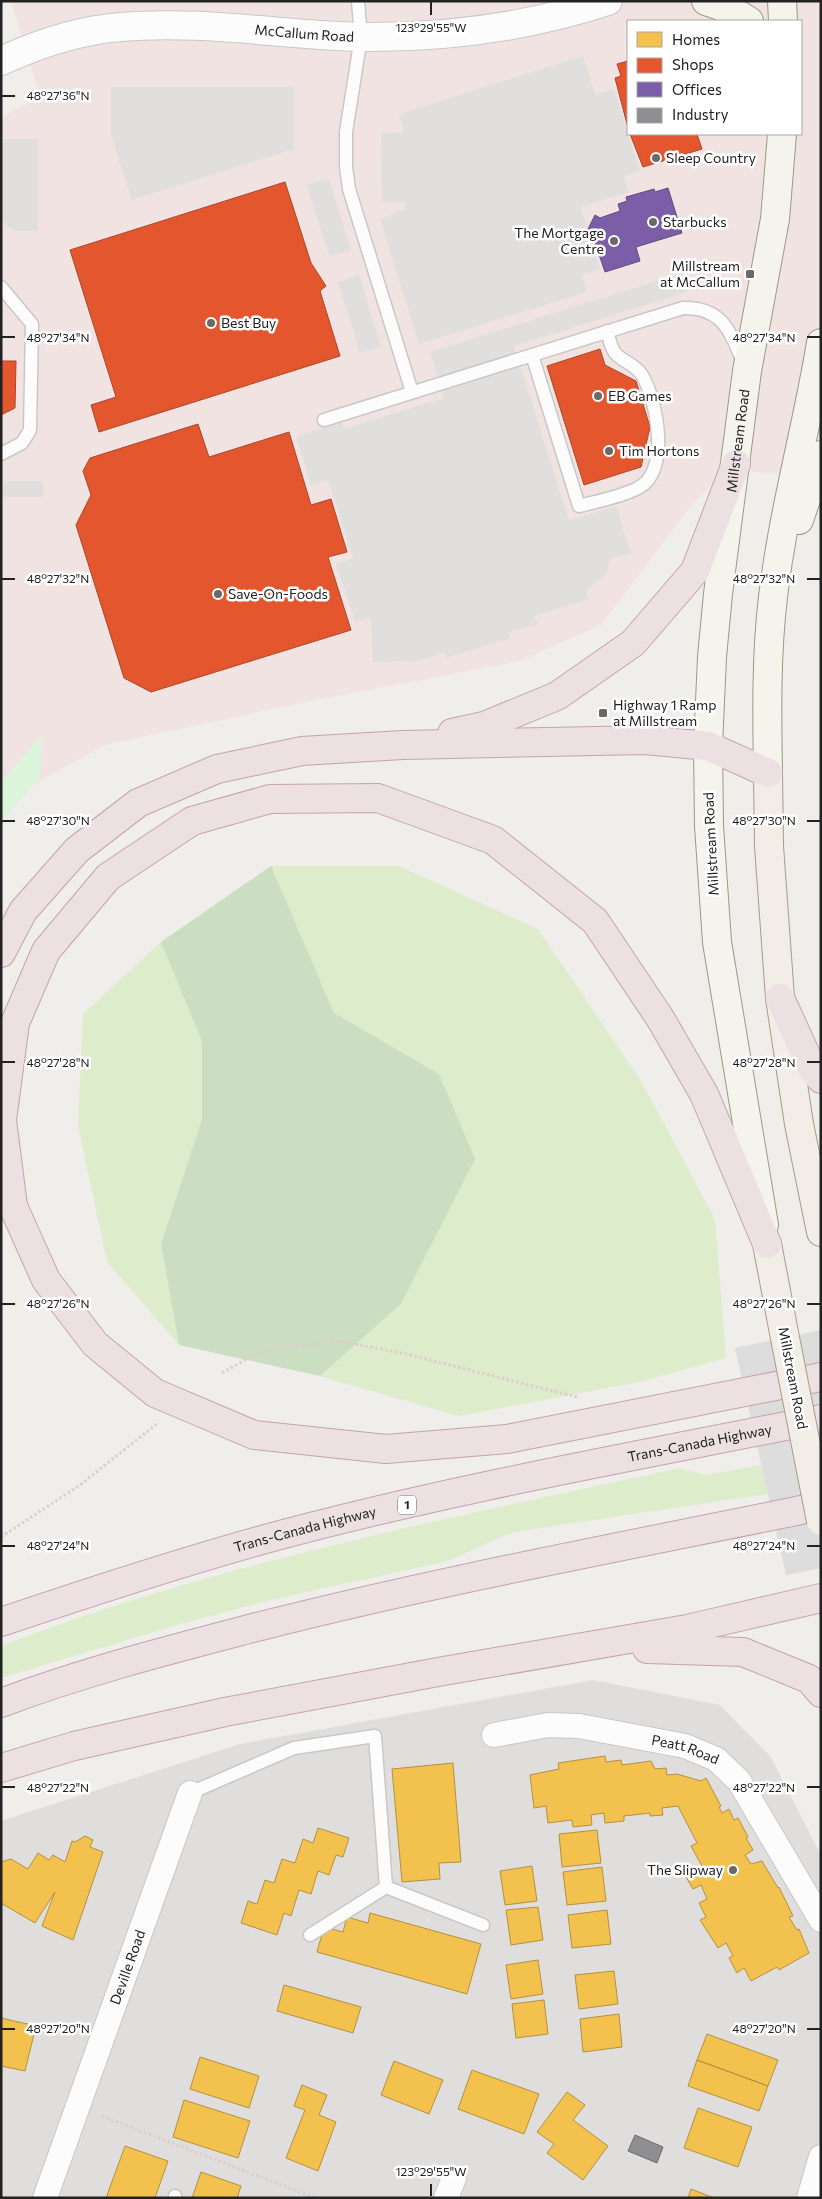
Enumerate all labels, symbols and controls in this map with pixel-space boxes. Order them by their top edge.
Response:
text: 123°29'55"W [395,20,467,34]
legend [627,20,802,135]
street label: McCallum Road [254,21,354,45]
text: Homes [672,30,720,48]
text: Shops [672,55,714,73]
text: Offices [672,80,722,98]
text: 48°27'36"N [26,88,90,102]
text: Industry [672,105,729,123]
place label: Sleep Country [666,149,756,166]
marker: Sleep Country [650,152,662,164]
place label: Starbucks [663,213,727,230]
marker: Starbucks [647,216,659,228]
place label: The Mortgage Centre [514,224,604,257]
marker: The Mortgage Centre [608,235,620,247]
place label: Millstream at McCallum [660,257,740,290]
marker: Millstream at McCallum [744,268,756,280]
place label: Best Buy [221,314,276,331]
marker: Best Buy [205,317,217,329]
text: 48°27'34"N [26,330,90,344]
text: 48°27'34"N [732,330,796,344]
place label: EB Games [608,387,672,404]
street label: Millstream Road [722,388,753,493]
marker: EB Games [592,390,604,402]
place label: Tim Hortons [619,442,699,459]
marker: Tim Hortons [603,445,615,457]
text: 48°27'32"N [27,571,89,585]
text: 48°27'32"N [733,571,795,585]
place label: Save-On-Foods [228,585,328,602]
marker: Save-On-Foods [212,588,224,600]
place label: Highway 1 Ramp at Millstream [613,696,717,729]
marker: Highway 1 Ramp at Millstream [597,707,609,719]
street label: Millstream Road [699,792,722,896]
text: 48°27'30"N [26,813,90,827]
text: 48°27'30"N [732,813,796,827]
text: 48°27'28"N [27,1055,89,1069]
text: 48°27'28"N [733,1055,795,1069]
text: 48°27'26"N [27,1296,89,1310]
text: 48°27'26"N [733,1296,795,1310]
street label: Millstream Road [775,1325,812,1430]
street label: Trans-Canada Highway [626,1420,773,1465]
road number: 1 [398,1496,416,1514]
street label: Trans-Canada Highway [232,1502,378,1555]
text: 48°27'24"N [27,1538,89,1552]
text: 48°27'24"N [733,1538,795,1552]
street label: Peatt Road [650,1731,722,1767]
text: 48°27'22"N [27,1780,89,1794]
text: 48°27'22"N [733,1780,795,1794]
place label: The Slipway [647,1861,723,1878]
marker: The Slipway [727,1864,739,1876]
street label: Deville Road [106,1927,148,2007]
text: 48°27'20"N [26,2021,90,2035]
text: 48°27'20"N [732,2021,796,2035]
text: 123°29'55"W [395,2164,467,2178]

